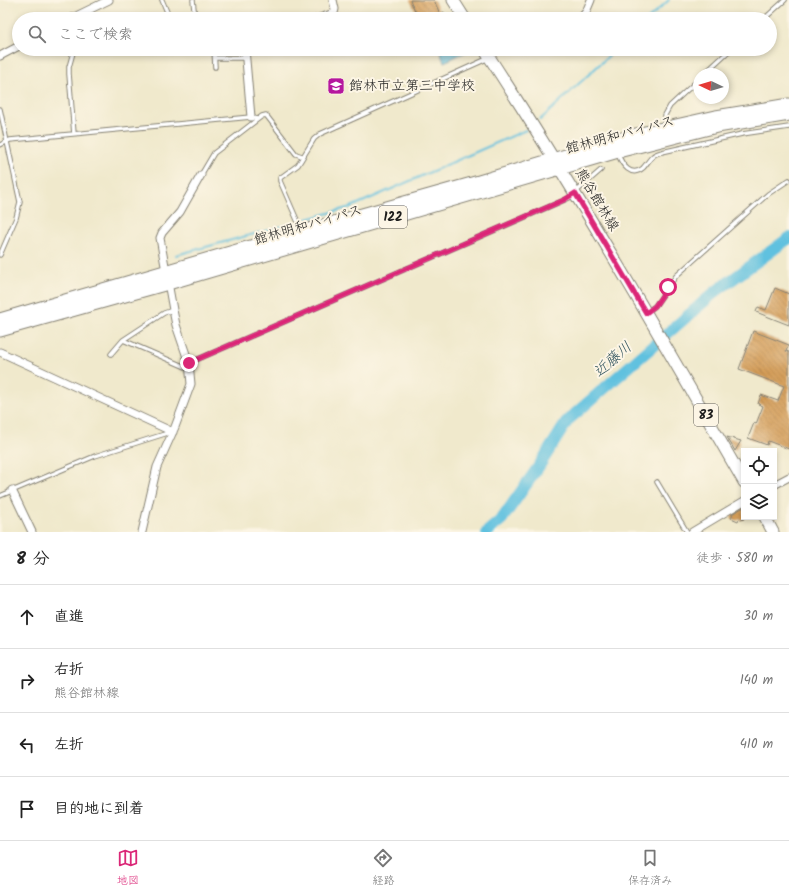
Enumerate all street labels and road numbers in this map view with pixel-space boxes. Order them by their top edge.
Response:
street label: 館林明和バイパス [563,110,677,160]
street label: 熊谷館林線 [570,164,624,236]
street label: 館林明和バイパス [251,199,365,251]
road number: 122 [379,206,407,228]
road number: 83 [694,404,718,426]

